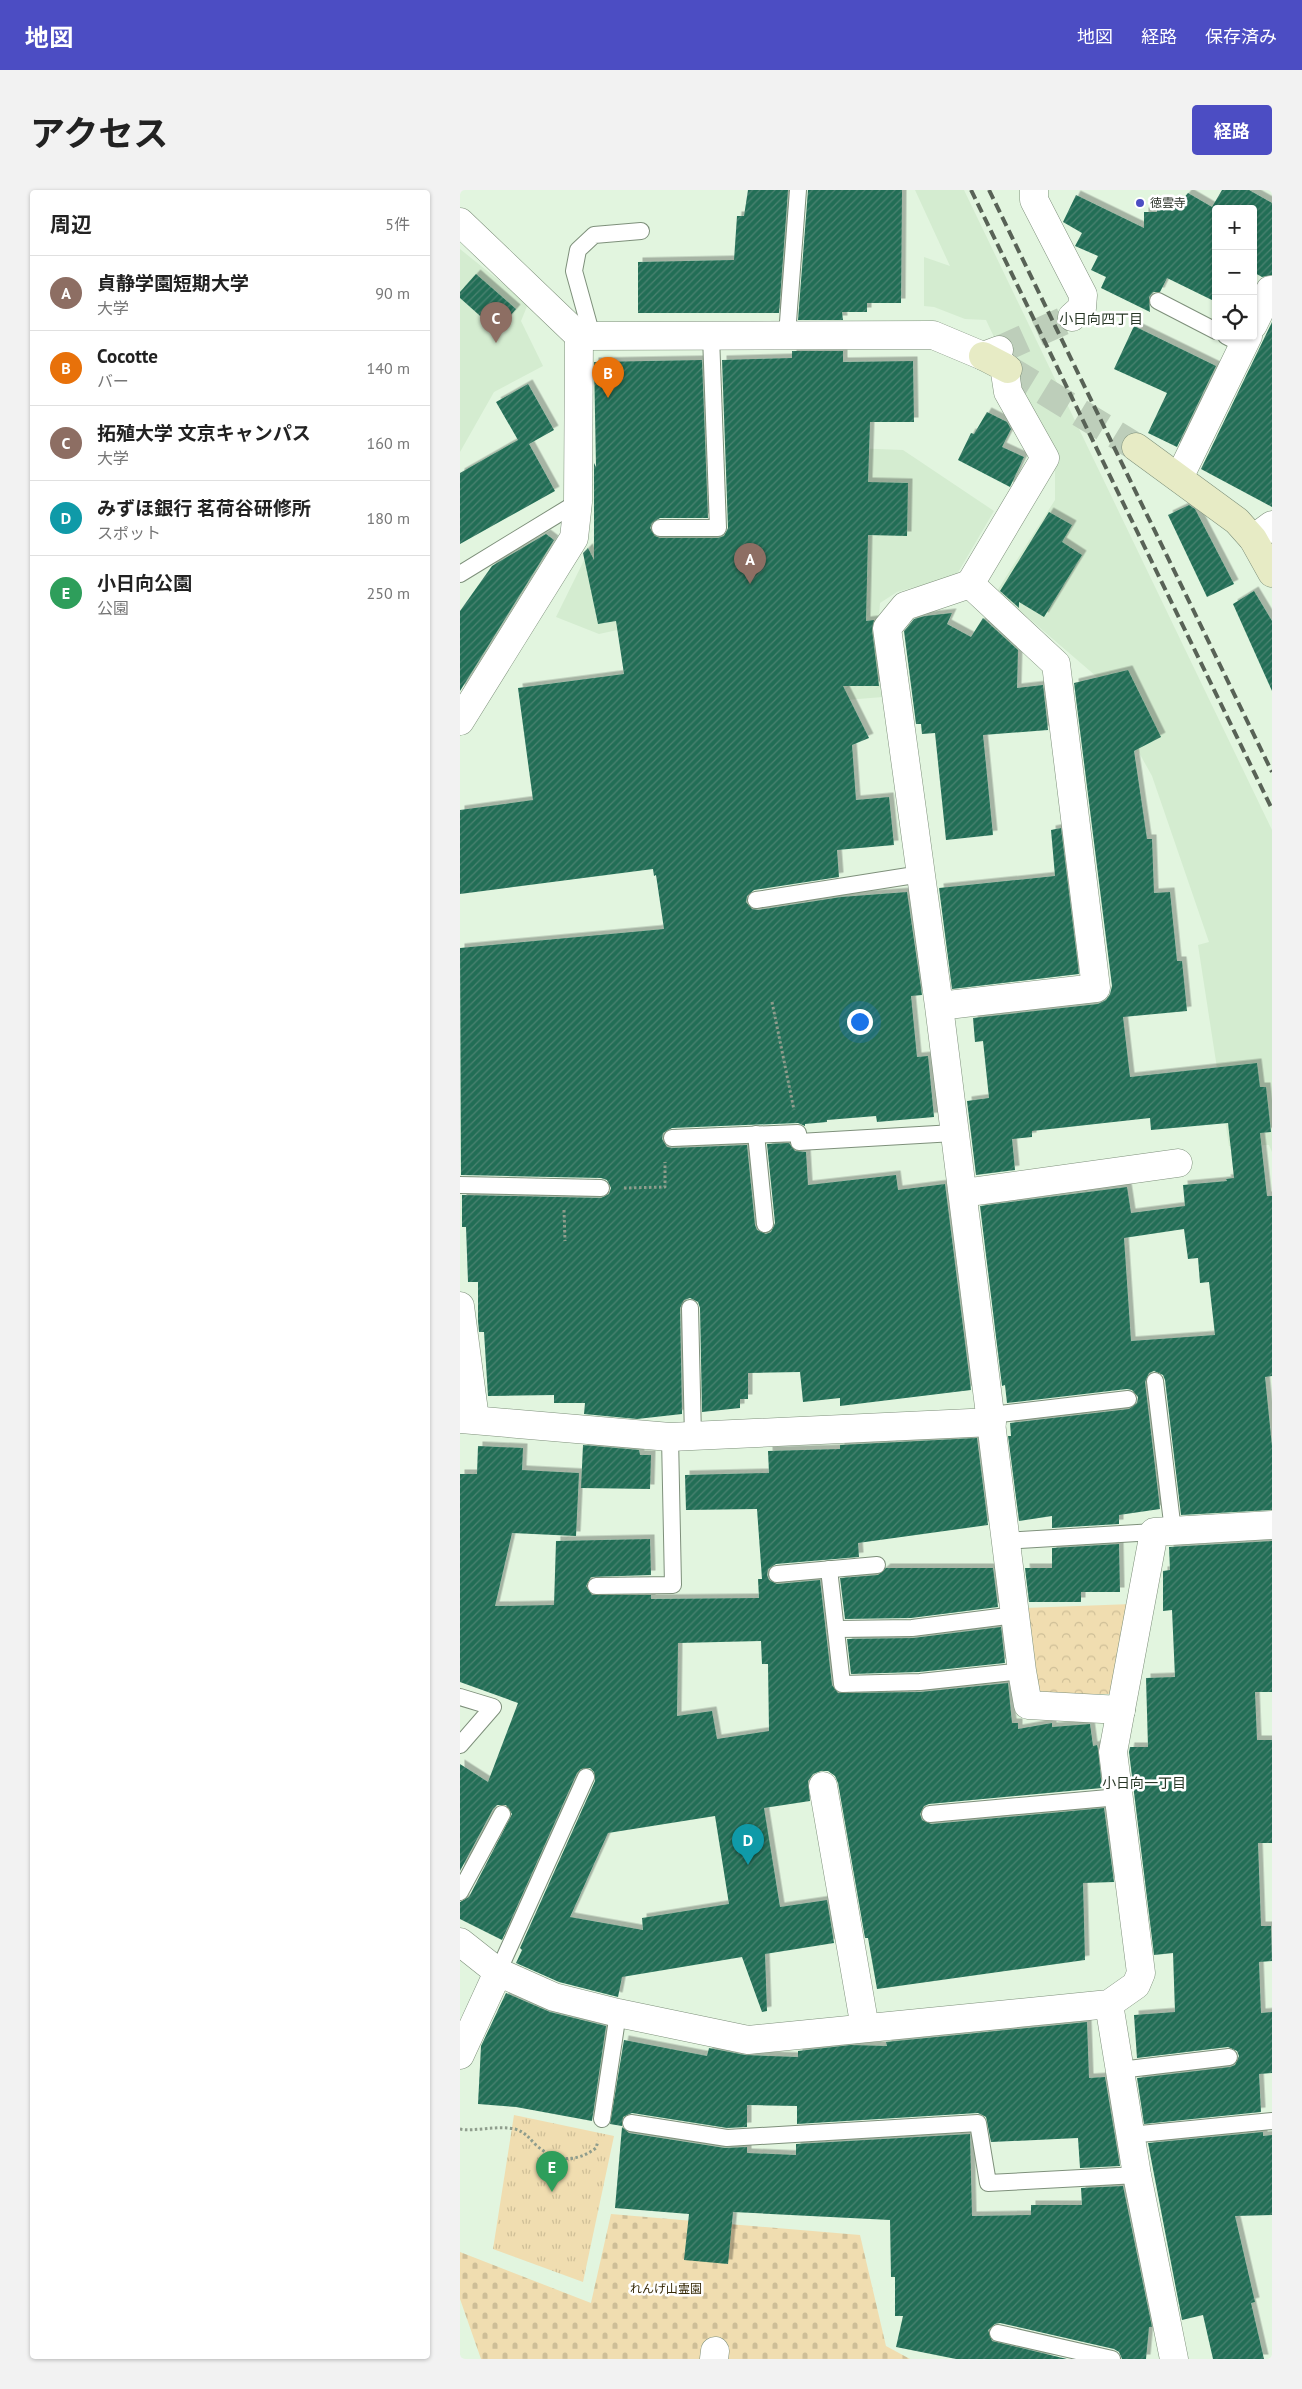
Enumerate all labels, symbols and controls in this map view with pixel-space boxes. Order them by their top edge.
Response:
text: 地図 [25,22,73,53]
text: 地図 [1077,25,1113,48]
text: 経路 [1141,25,1177,48]
text: 保存済み [1205,25,1277,48]
button: 経路 [1192,105,1272,155]
text: アクセス [30,110,168,156]
place label: 徳雲寺 [1150,195,1186,210]
marker: 徳雲寺 [1134,197,1146,209]
map controls [1212,205,1257,340]
button: + [1212,205,1257,250]
text: 周辺 [50,211,92,238]
text: 5件 [385,214,410,234]
button: − [1212,250,1257,295]
text: 貞静学園短期大学 [97,271,249,295]
text: A [61,283,71,303]
text: 90 m [375,283,410,303]
button: locate [1212,295,1257,340]
text: 大学 [97,298,129,318]
pin: C [480,302,512,343]
district label: 小日向四丁目 [1059,310,1143,328]
text: Cocotte [97,344,158,368]
pin: B [592,357,624,398]
text: B [61,358,71,378]
text: 140 m [367,358,410,378]
text: バー [97,371,129,391]
text: 拓殖大学 文京キャンパス [97,421,311,445]
text: C [62,433,70,453]
text: 160 m [367,433,410,453]
text: 大学 [97,448,129,468]
text: みずほ銀行 茗荷谷研修所 [97,496,311,520]
text: D [61,508,71,528]
text: 180 m [367,508,410,528]
text: スポット [97,523,161,543]
pin: A [734,543,766,584]
text: 小日向公園 [97,571,192,595]
text: E [62,583,70,603]
text: 250 m [367,583,410,603]
text: 公園 [97,598,129,618]
your location [847,1009,873,1035]
district label: 小日向一丁目 [1102,1774,1186,1792]
pin: D [732,1824,764,1865]
pin: E [536,2151,568,2192]
park label: れんげ山霊園 [630,2281,702,2296]

